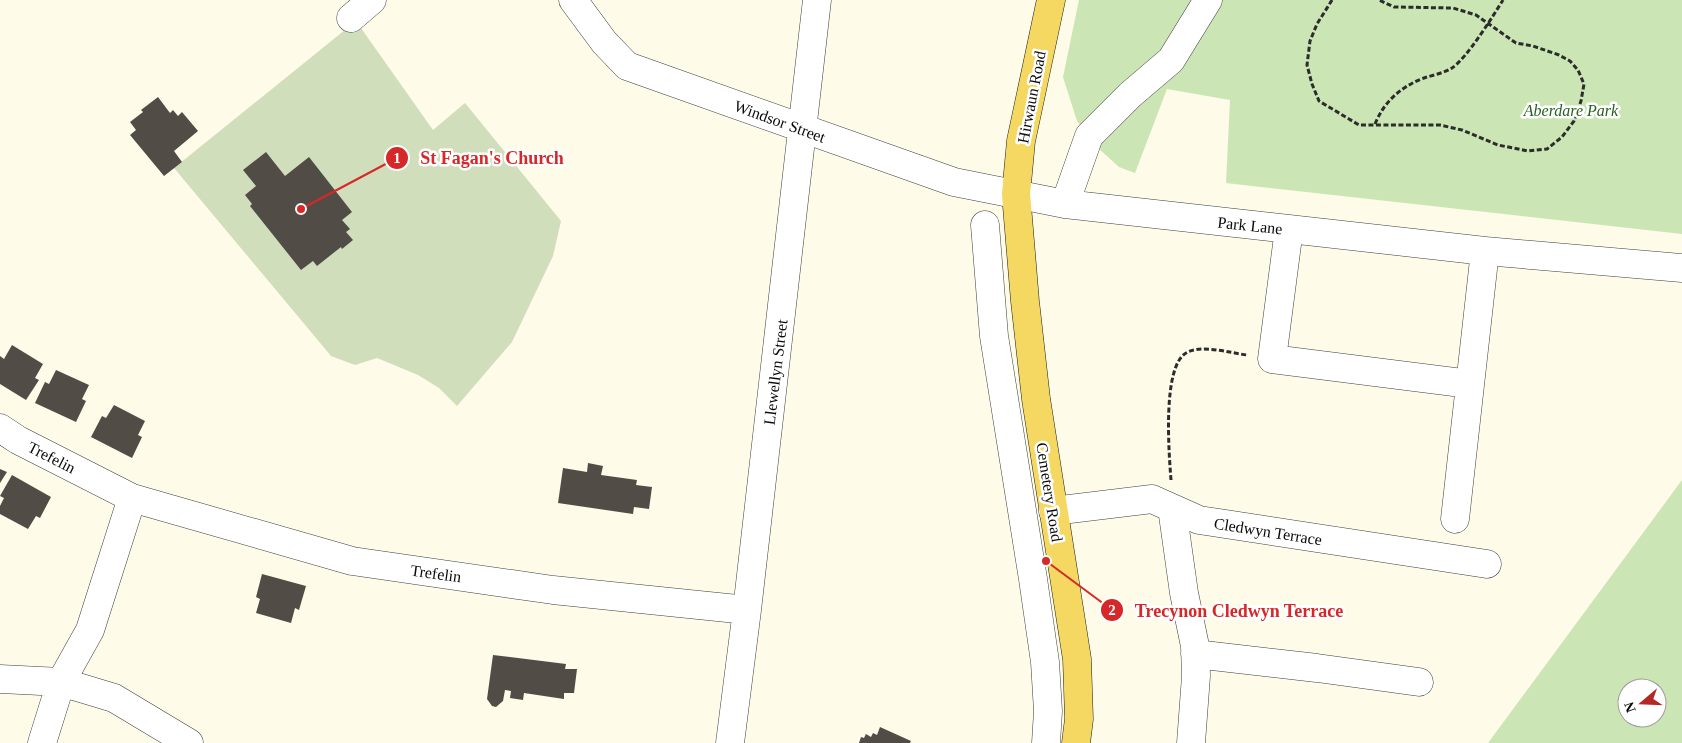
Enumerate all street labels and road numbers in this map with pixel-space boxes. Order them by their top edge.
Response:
street label: Hirwaun Road [1014,49,1049,145]
street label: Windsor Street [732,97,828,146]
street label: Park Lane [1217,214,1283,237]
street label: Llewellyn Street [761,318,791,426]
street label: Trefelin [25,438,78,477]
street label: Cemetery Road [1032,441,1066,543]
street label: Cledwyn Terrace [1213,515,1323,549]
street label: Trefelin [410,562,462,585]

